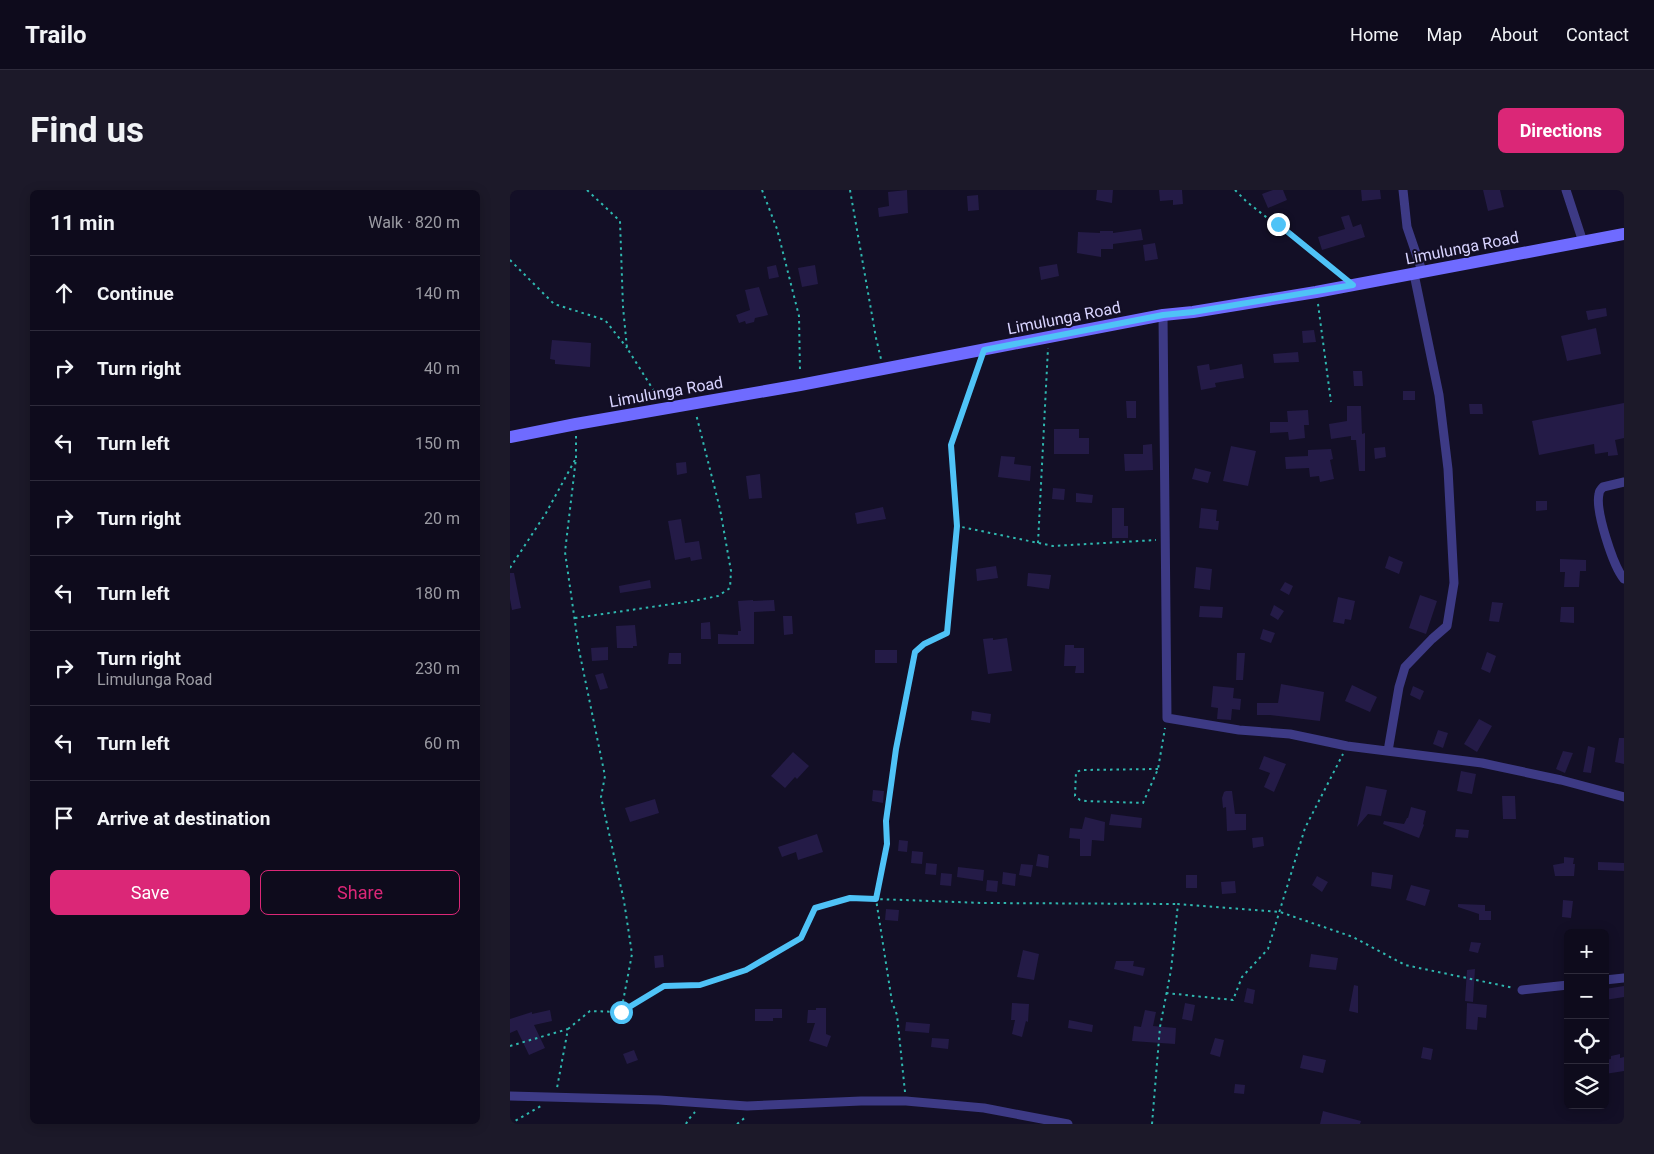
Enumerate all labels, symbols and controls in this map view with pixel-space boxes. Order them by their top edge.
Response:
text: Trailo [25,21,87,49]
text: Home [1350,24,1399,45]
text: Map [1427,24,1462,45]
text: About [1490,24,1538,45]
text: Contact [1566,24,1629,45]
button: Directions [1498,108,1624,153]
text: Find us [30,110,144,151]
text: 11 min [50,211,115,235]
text: Walk · 820 m [368,213,460,232]
route end [1267,213,1290,236]
street label: Limulunga Road [1404,228,1520,268]
icon: ahead [50,279,78,307]
text: Continue [97,282,174,305]
text: 140 m [415,284,460,303]
street label: Limulunga Road [1006,298,1122,338]
icon: right [50,354,78,382]
text: Turn right [97,357,181,380]
text: 40 m [424,359,460,378]
street label: Limulunga Road [608,373,724,411]
icon: left [50,429,78,457]
text: Turn left [97,432,170,455]
text: 150 m [415,434,460,453]
icon: right [50,504,78,532]
text: Turn right [97,507,181,530]
text: 20 m [424,509,460,528]
icon: left [50,579,78,607]
text: Turn left [97,582,170,605]
text: 180 m [415,584,460,603]
text: Turn right [97,647,181,670]
icon: right [50,654,78,682]
text: 230 m [415,659,460,678]
text: Limulunga Road [97,670,212,689]
icon: left [50,729,78,757]
text: Turn left [97,732,170,755]
text: 60 m [424,734,460,753]
icon: arrive [50,804,78,832]
text: Arrive at destination [97,807,270,830]
button: Save [50,870,250,915]
button: Share [260,870,460,915]
map controls [1564,929,1609,1109]
button: + [1564,929,1609,974]
button: − [1564,974,1609,1019]
route start [610,1001,633,1024]
button: locate [1564,1019,1609,1064]
button: layers [1564,1064,1609,1109]

